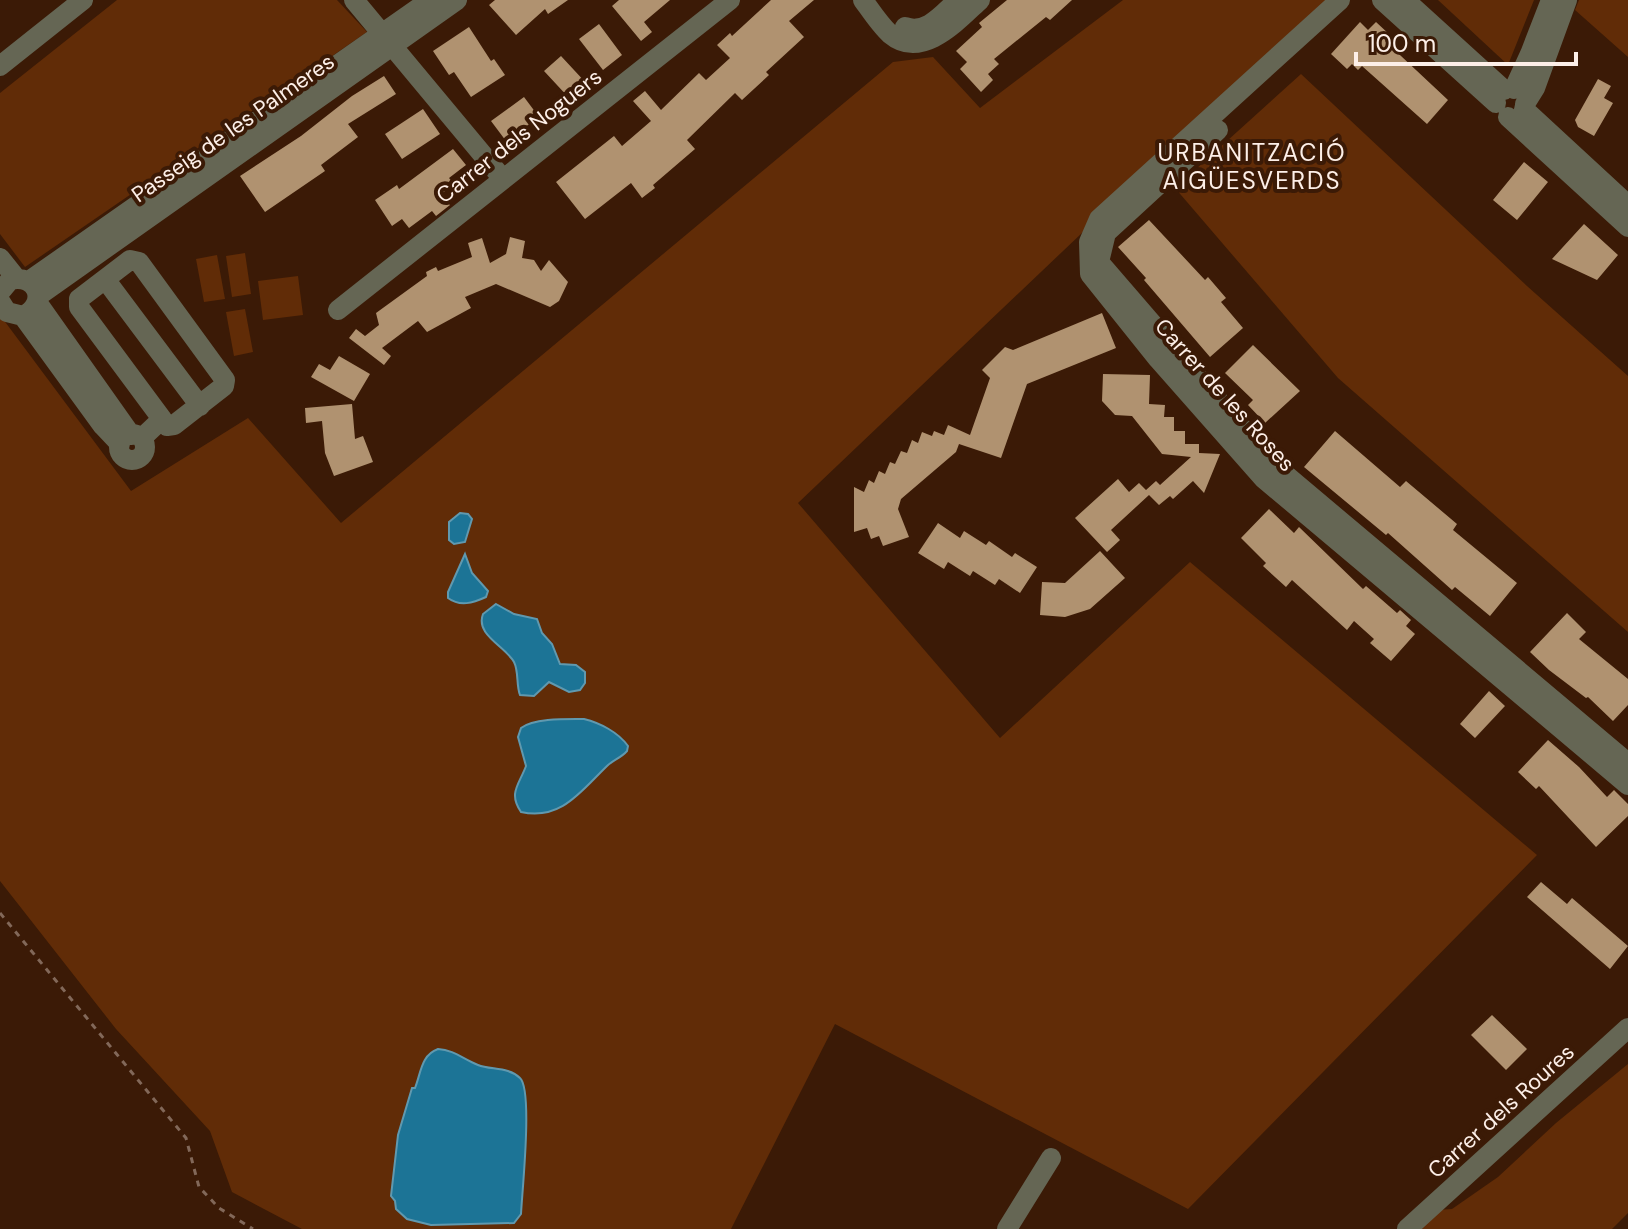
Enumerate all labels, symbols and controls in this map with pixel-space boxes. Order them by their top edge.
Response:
scale bar [1356,16,1576,66]
text: 100 m [1368,28,1436,59]
street label: Passeig de les Palmeres [126,47,340,209]
street label: Carrer dels Noguers [430,62,608,210]
district label: URBANITZACIÓ AIGÜESVERDS [1157,137,1347,196]
street label: Carrer de les Roses [1148,312,1302,478]
street label: Carrer dels Roures [1422,1037,1580,1185]

